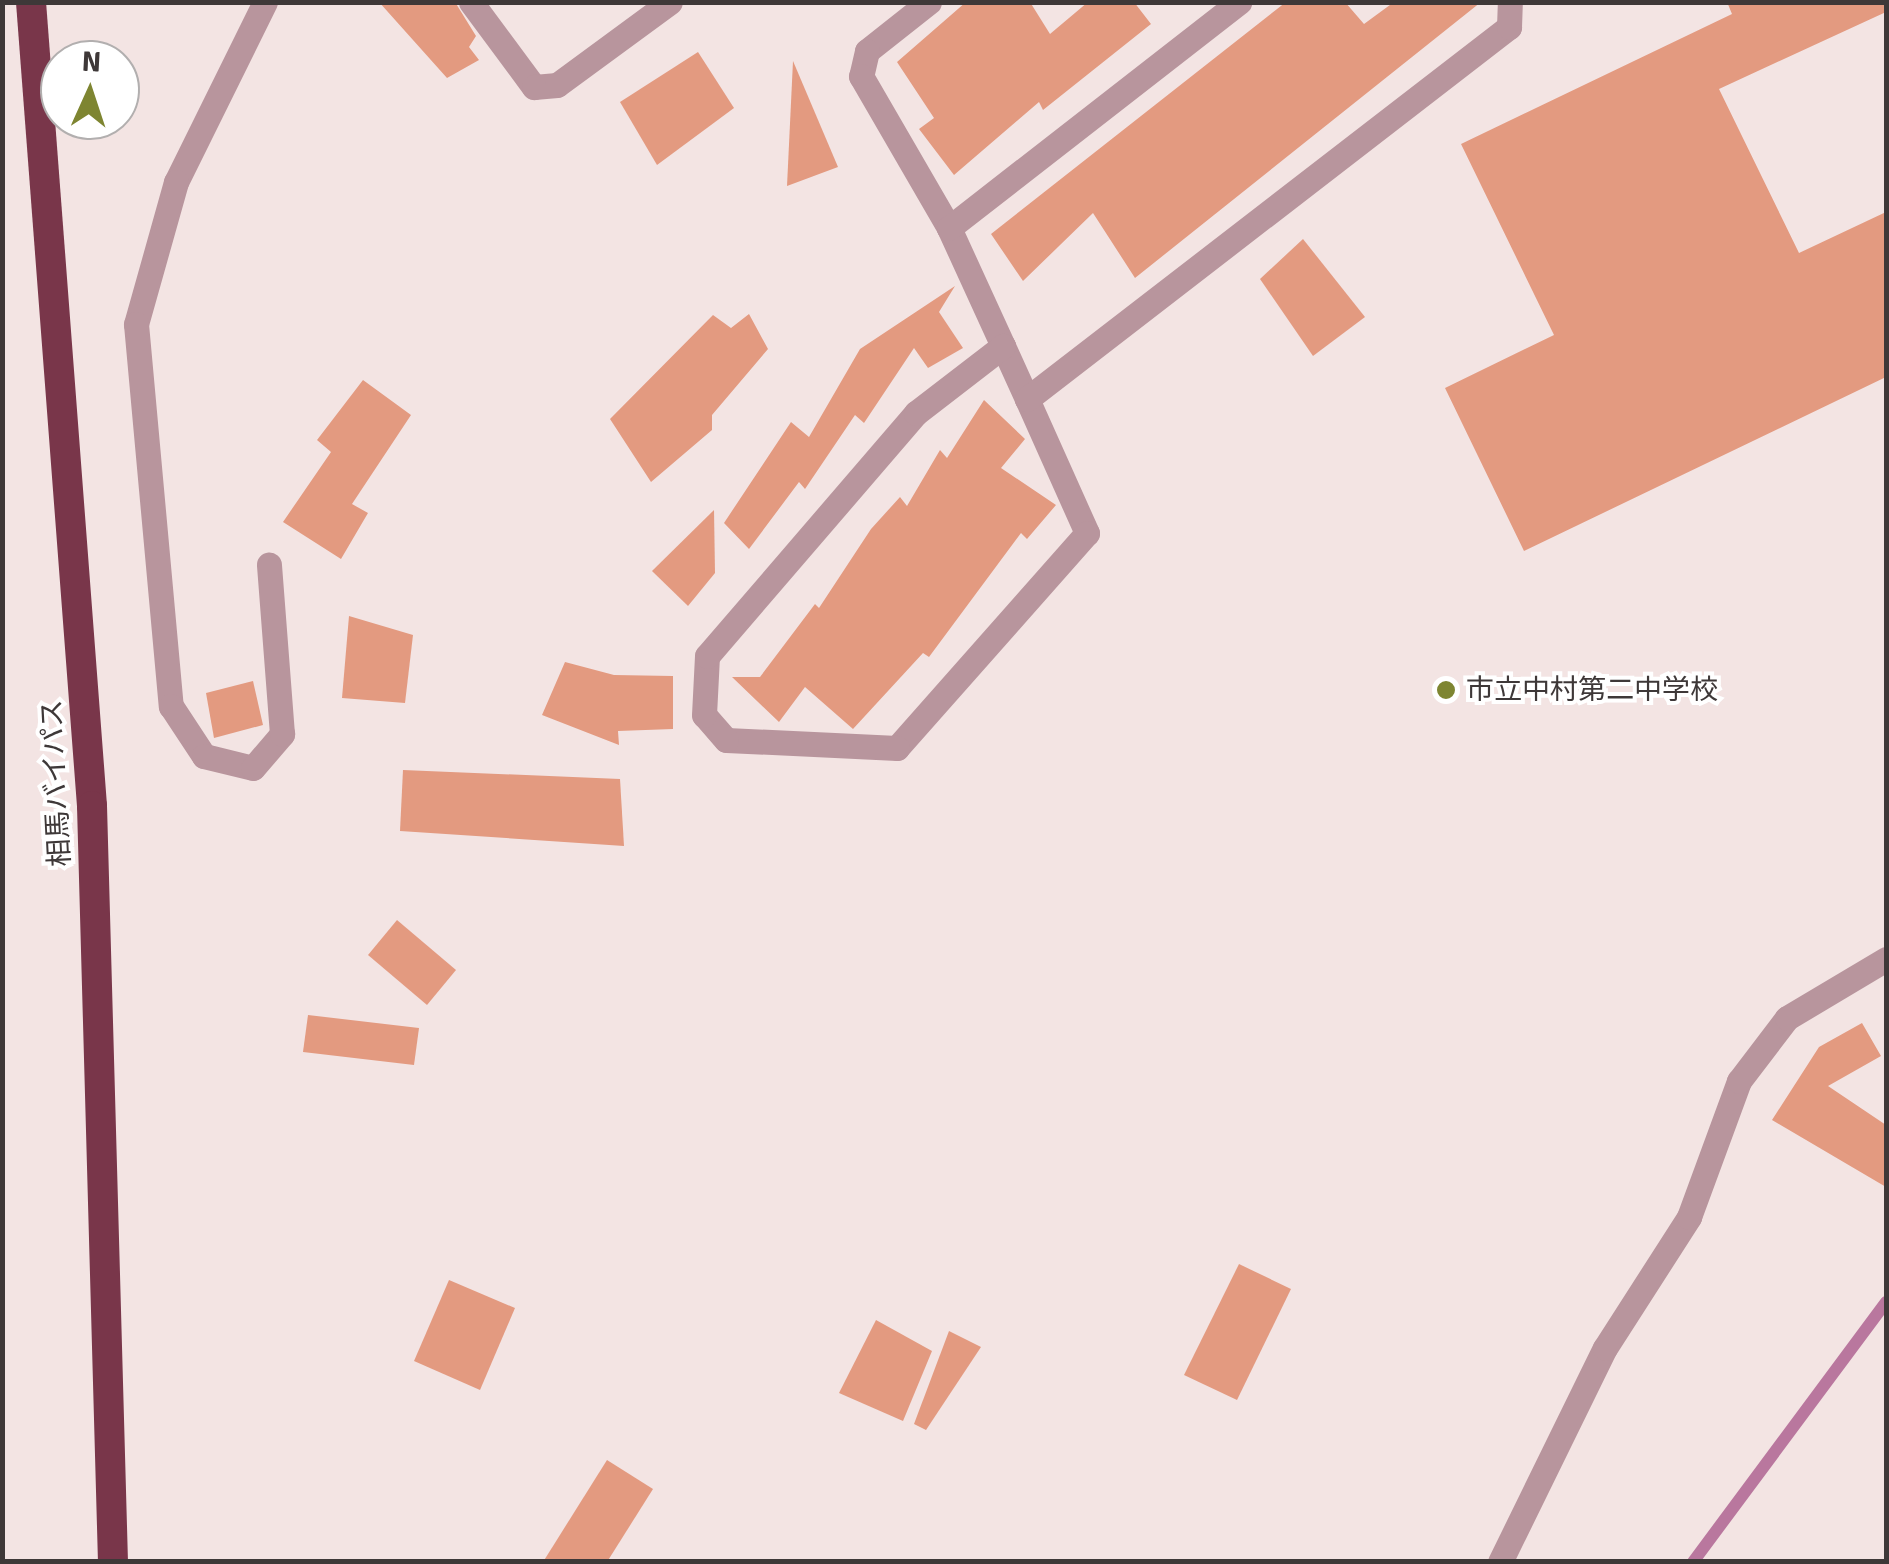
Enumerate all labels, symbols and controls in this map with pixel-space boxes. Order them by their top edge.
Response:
north arrow [40,40,140,140]
text: N [81,45,102,80]
place label: 市立中村第二中学校 [1466,673,1718,707]
marker: 市立中村第二中学校 [1435,679,1457,701]
street label: 相馬バイパス [35,698,77,868]

